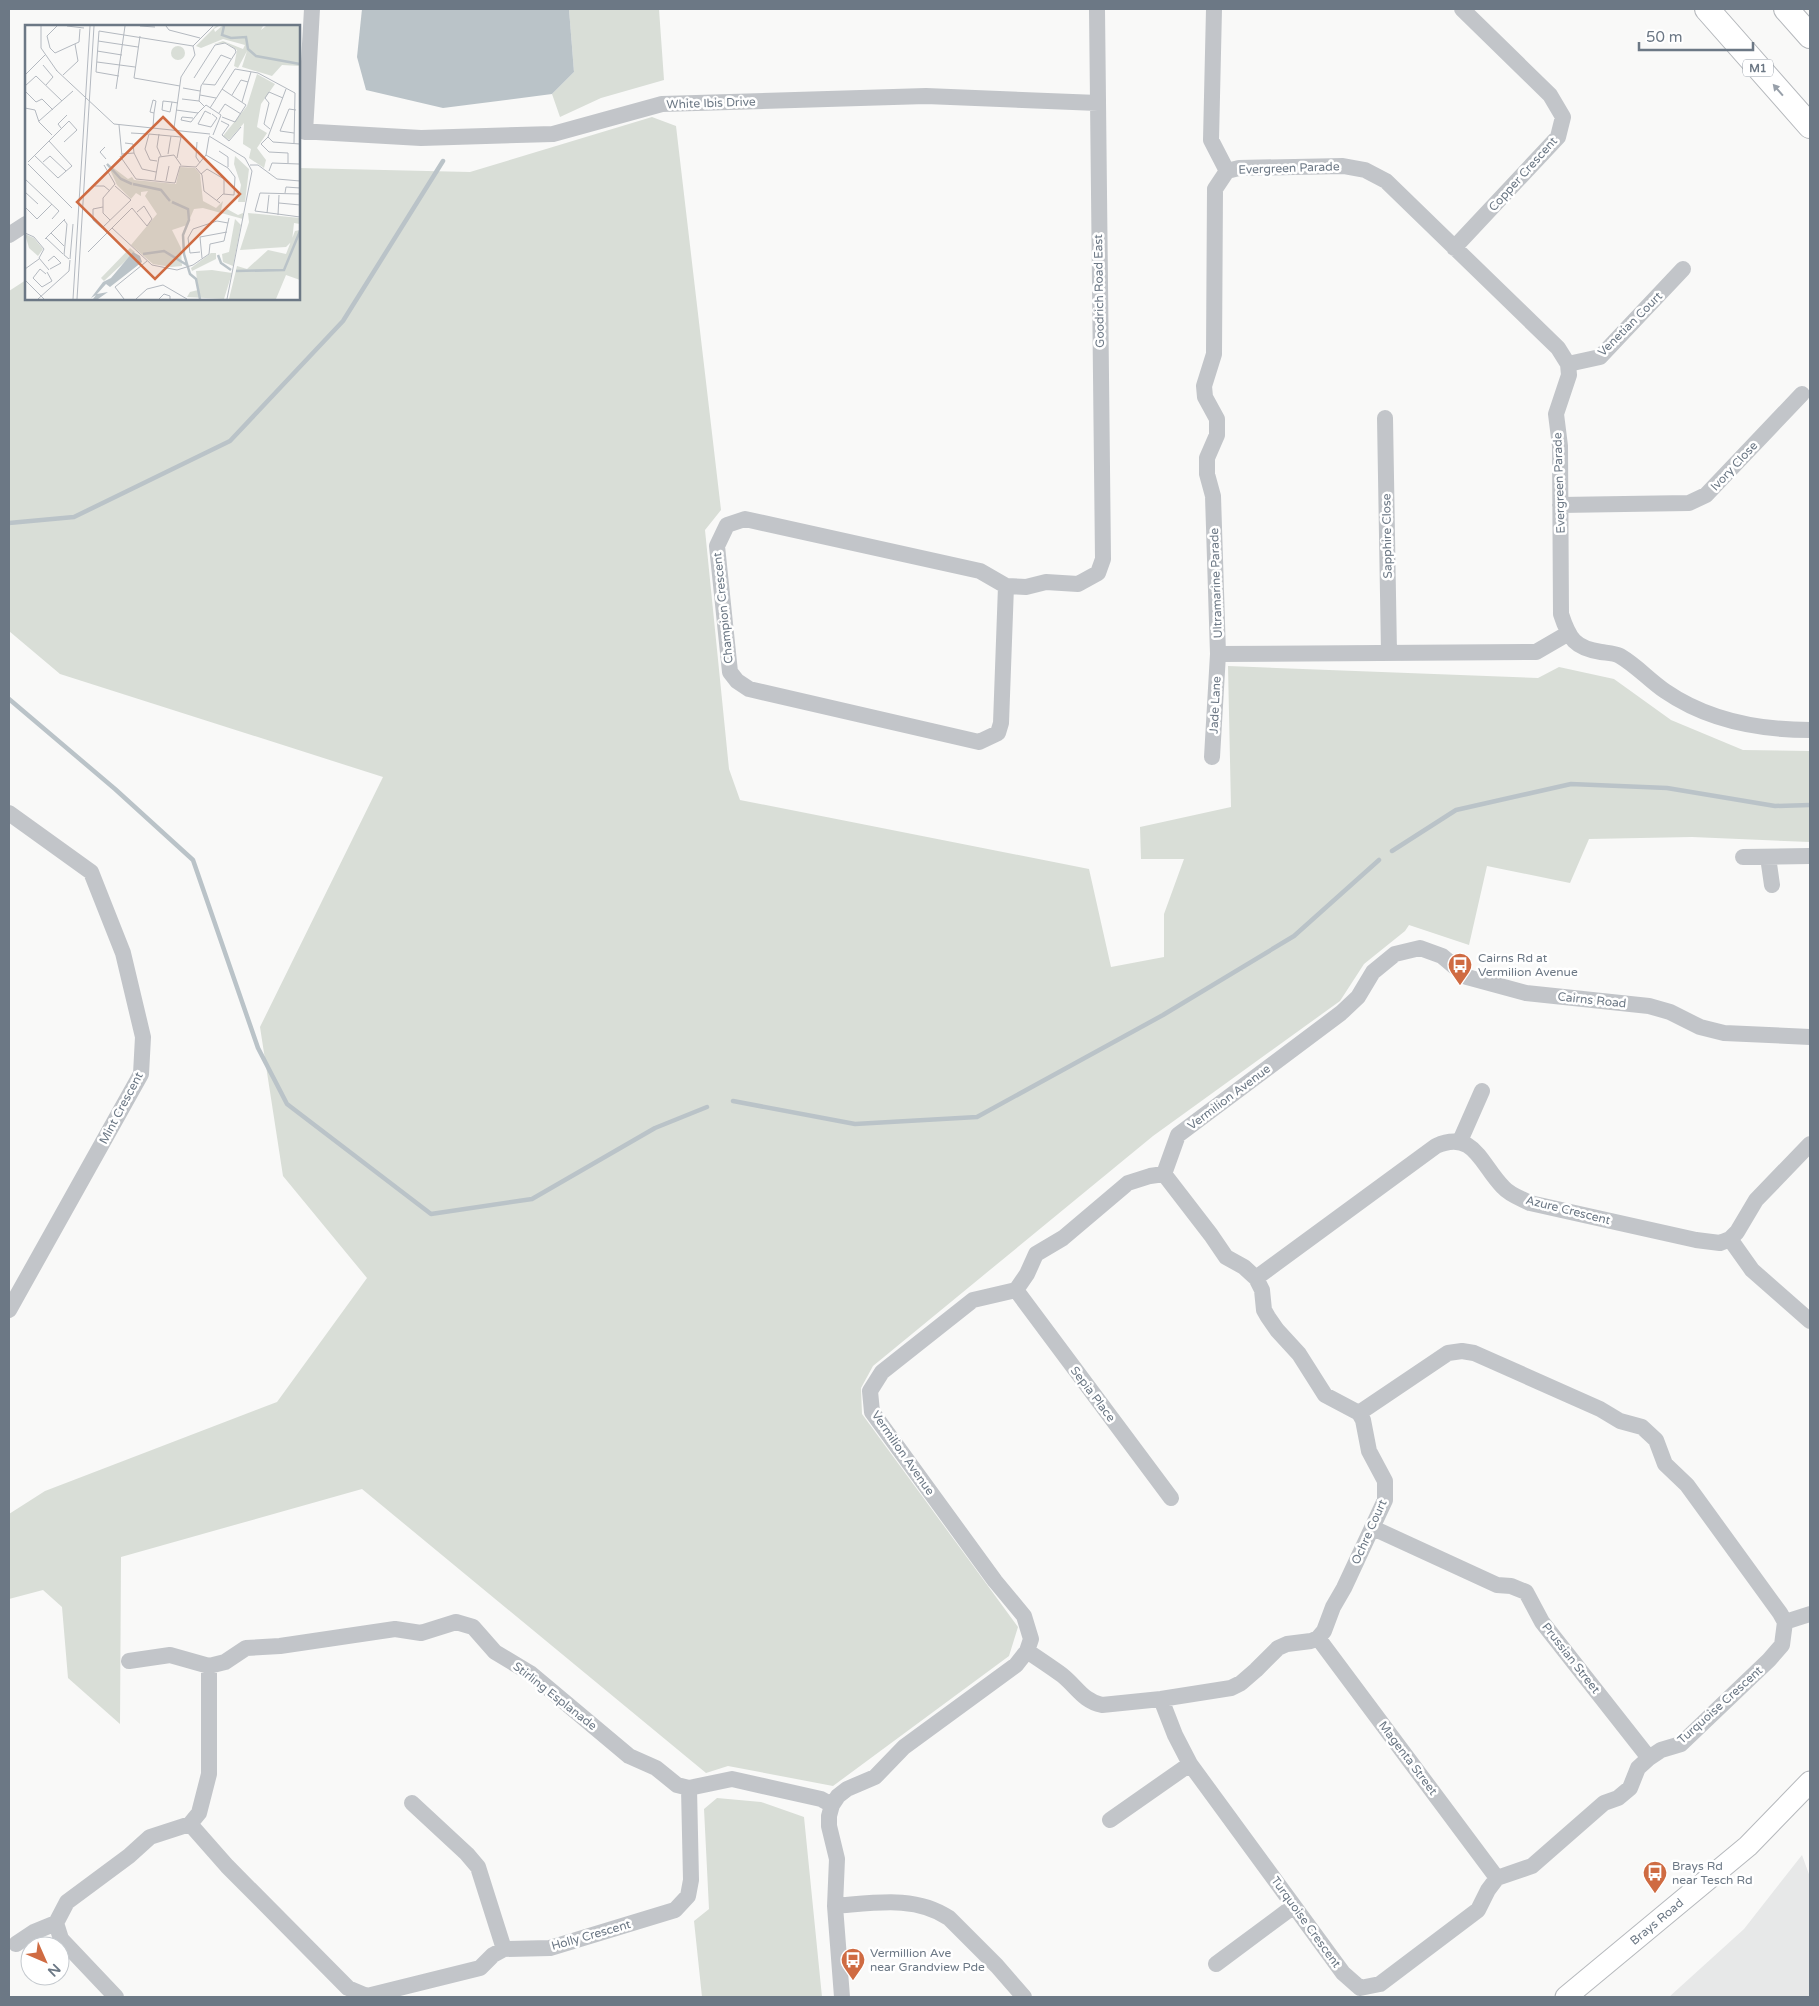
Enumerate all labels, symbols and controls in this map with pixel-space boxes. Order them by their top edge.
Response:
scale bar [1639,20,1753,52]
inset map [25,25,300,300]
text: 50 m [1646,28,1683,46]
road number: M1 [1743,59,1773,76]
one-way arrow [1772,84,1784,96]
street label: White Ibis Drive [666,94,756,112]
street label: Copper Crescent [1486,134,1560,214]
street label: Evergreen Parade [1238,159,1340,177]
street label: Goodrich Road East [1091,234,1107,348]
street label: Venetian Court [1595,289,1665,359]
street label: Evergreen Parade [1550,432,1568,534]
street label: Ivory Close [1708,438,1760,494]
street label: Sapphire Close [1379,493,1395,579]
street label: Ultramarine Parade [1207,527,1225,639]
street label: Champion Crescent [710,551,736,664]
street label: Jade Lane [1207,676,1224,734]
place label: Cairns Rd at Vermilion Avenue [1478,951,1578,979]
bus stop icon: Cairns Rd at Vermilion Avenue [1447,952,1473,986]
street label: Cairns Road [1557,989,1627,1011]
street label: Vermilion Avenue [1185,1061,1273,1133]
street label: Mint Crescent [96,1069,146,1146]
street label: Azure Crescent [1524,1193,1612,1227]
street label: Sepia Place [1068,1364,1118,1425]
street label: Vermilion Avenue [869,1408,937,1498]
street label: Ochre Court [1348,1497,1390,1567]
street label: Prussian Street [1539,1620,1603,1696]
street label: Stirling Esplanade [510,1659,600,1733]
street label: Turquoise Crescent [1675,1663,1766,1747]
street label: Magenta Street [1376,1718,1441,1798]
place label: Brays Rd near Tesch Rd [1672,1859,1753,1887]
bus stop icon: Brays Rd near Tesch Rd [1642,1860,1668,1894]
street label: Turquoise Crescent [1268,1874,1344,1971]
street label: Brays Road [1627,1896,1686,1948]
street label: Holly Crescent [550,1917,633,1953]
north arrow [20,1936,70,1986]
place label: Vermillion Ave near Grandview Pde [870,1946,985,1974]
bus stop icon: Vermillion Ave near Grandview Pde [840,1947,866,1981]
text: N [44,1960,64,1980]

